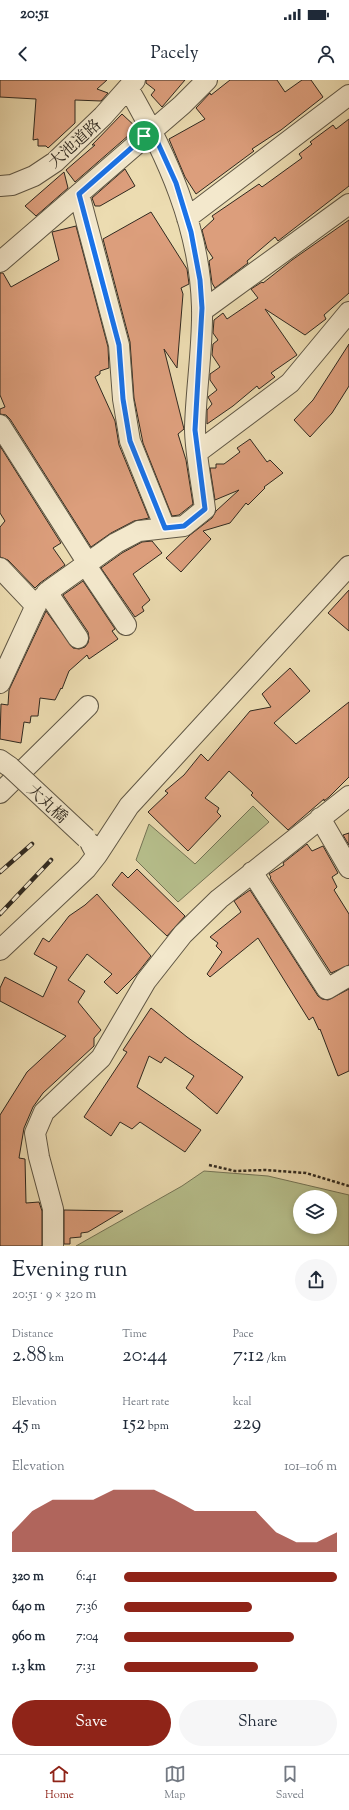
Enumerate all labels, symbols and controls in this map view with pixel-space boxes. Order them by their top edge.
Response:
text: 20:51 [20,4,49,25]
text: Pacely [150,41,199,67]
icon: back [12,43,34,65]
icon: person [315,43,337,65]
street label: 大池道路 [44,115,107,175]
pin [127,119,161,153]
icon: arrive [133,125,155,147]
street label: 大丸橋 [21,780,72,830]
map controls [293,1190,337,1234]
button: layers [293,1190,337,1234]
text: Evening run [12,1255,128,1287]
button: share [295,1259,337,1301]
text: 20:51 · 9 × 320 m [12,1286,96,1304]
text: Distance [12,1326,53,1342]
text: Time [122,1326,147,1342]
text: Pace [233,1326,254,1342]
text: 2.88 [12,1342,46,1371]
text: 20:44 [122,1342,167,1371]
text: 7:12 [233,1342,264,1371]
text: km [46,1350,64,1366]
text: /km [264,1350,286,1366]
text: Elevation [12,1394,57,1410]
text: Heart rate [122,1394,169,1410]
text: kcal [233,1394,252,1410]
text: 45 [12,1410,29,1439]
text: 152 [122,1410,145,1439]
text: 229 [233,1410,261,1439]
text: m [29,1418,40,1434]
text: bpm [145,1418,169,1434]
text: Elevation [12,1458,65,1476]
text: 101–106 m [284,1458,337,1476]
text: 320 m [12,1568,44,1586]
text: 6:41 [76,1568,97,1586]
text: 640 m [12,1598,45,1616]
text: 7:36 [76,1598,98,1616]
text: 960 m [12,1628,45,1646]
text: 7:04 [76,1628,99,1646]
text: 1.3 km [12,1658,46,1676]
text: 7:31 [76,1658,96,1676]
button: Save [12,1700,171,1746]
button: Share [179,1700,337,1746]
tab: Home [45,1763,74,1803]
tab: Map [164,1763,186,1803]
tab: Saved [276,1763,304,1803]

